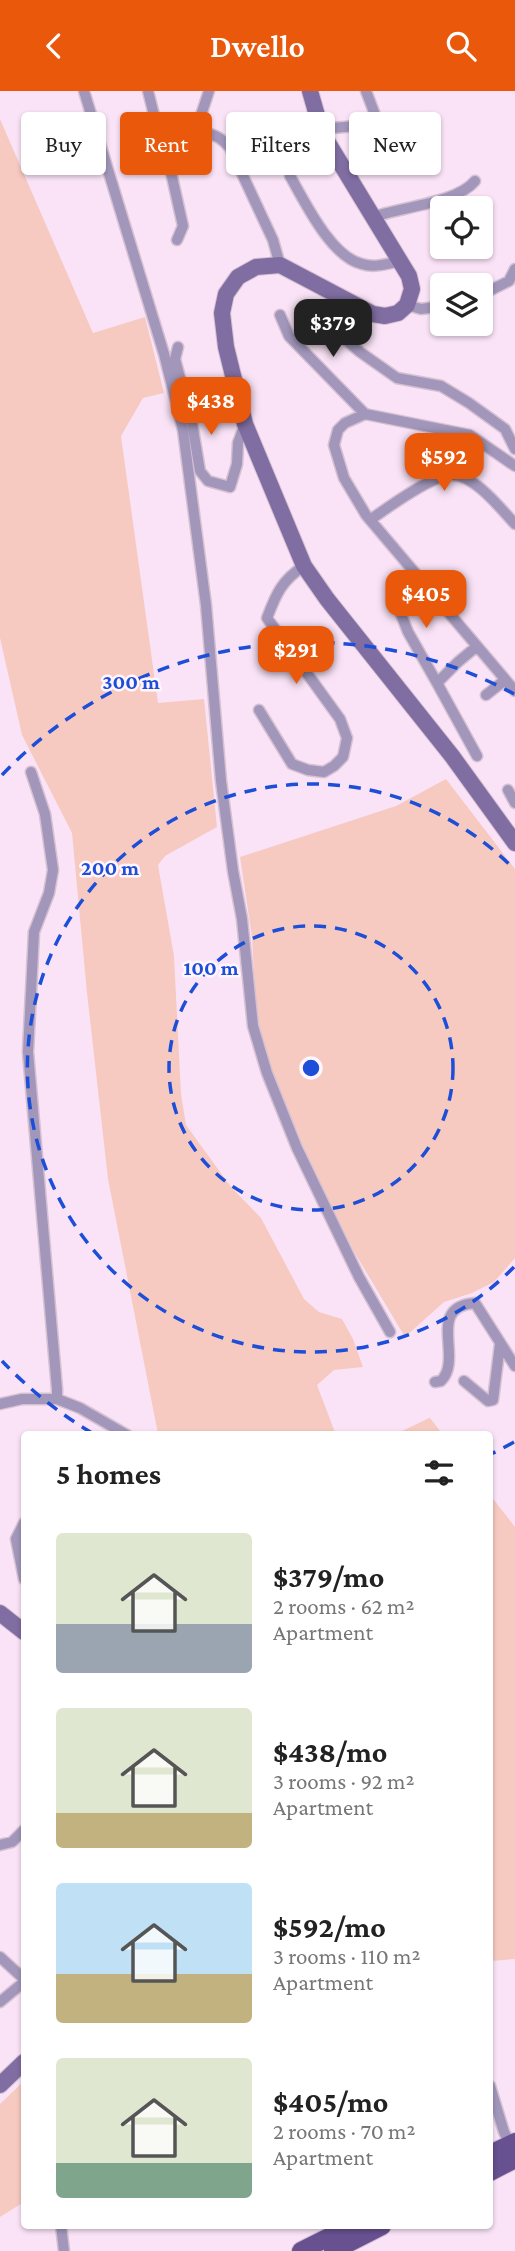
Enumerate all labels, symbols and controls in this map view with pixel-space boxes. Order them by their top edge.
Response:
icon: back [35,27,73,65]
icon: search [442,27,480,65]
text: Dwello [210,28,305,64]
chip: Buy [21,112,106,175]
chip: Rent [120,112,212,175]
chip: Filters [226,112,335,175]
chip: New [349,112,441,175]
map controls [430,196,493,336]
button: locate [430,196,493,259]
button: layers [430,273,493,336]
pin: $379 [292,299,374,359]
text: $379 [310,309,356,335]
pin: $438 [170,377,252,437]
text: $438 [187,387,235,413]
pin: $592 [403,433,485,493]
text: $592 [421,443,467,469]
pin: $405 [385,571,467,630]
text: $405 [401,580,451,606]
pin: $291 [255,627,337,686]
text: $291 [274,636,318,662]
text: 300 m [102,670,160,694]
text: 200 m [81,856,139,880]
text: 100 m [183,956,239,980]
centre of rings [299,1056,323,1080]
icon: filters [420,1454,458,1492]
text: 5 homes [56,1457,161,1490]
text: $379/mo [273,1560,384,1593]
icon: home [112,1561,196,1645]
text: 2 rooms · 62 m² [273,1593,414,1619]
text: Apartment [273,1619,373,1645]
text: $438/mo [273,1735,387,1768]
icon: home [112,1736,196,1820]
text: 3 rooms · 92 m² [273,1768,414,1794]
text: Apartment [273,1794,373,1820]
text: $592/mo [273,1910,386,1943]
icon: home [112,1911,196,1995]
text: 3 rooms · 110 m² [273,1943,420,1969]
text: Apartment [273,1969,373,1995]
text: $405/mo [273,2085,388,2118]
icon: home [112,2086,196,2170]
text: 2 rooms · 70 m² [273,2118,416,2144]
text: Apartment [273,2144,373,2170]

